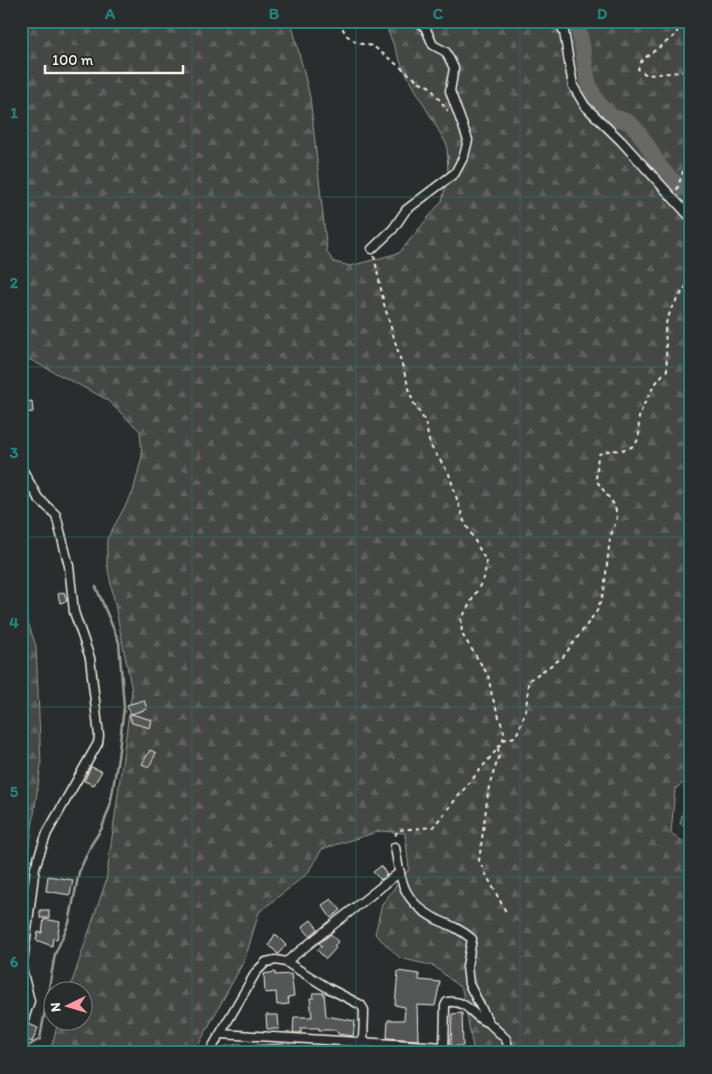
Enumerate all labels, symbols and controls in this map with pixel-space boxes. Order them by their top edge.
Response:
text: A [104,4,116,23]
text: B [269,4,280,23]
text: C [433,4,444,23]
text: D [597,4,608,23]
scale bar [45,42,182,74]
text: 100 m [52,51,94,69]
text: 1 [10,103,18,122]
text: 2 [10,273,19,292]
text: 3 [10,443,19,462]
text: 4 [9,613,19,632]
text: 5 [10,782,19,801]
text: 6 [10,952,19,971]
north arrow [42,982,92,1032]
text: N [47,1002,64,1013]

